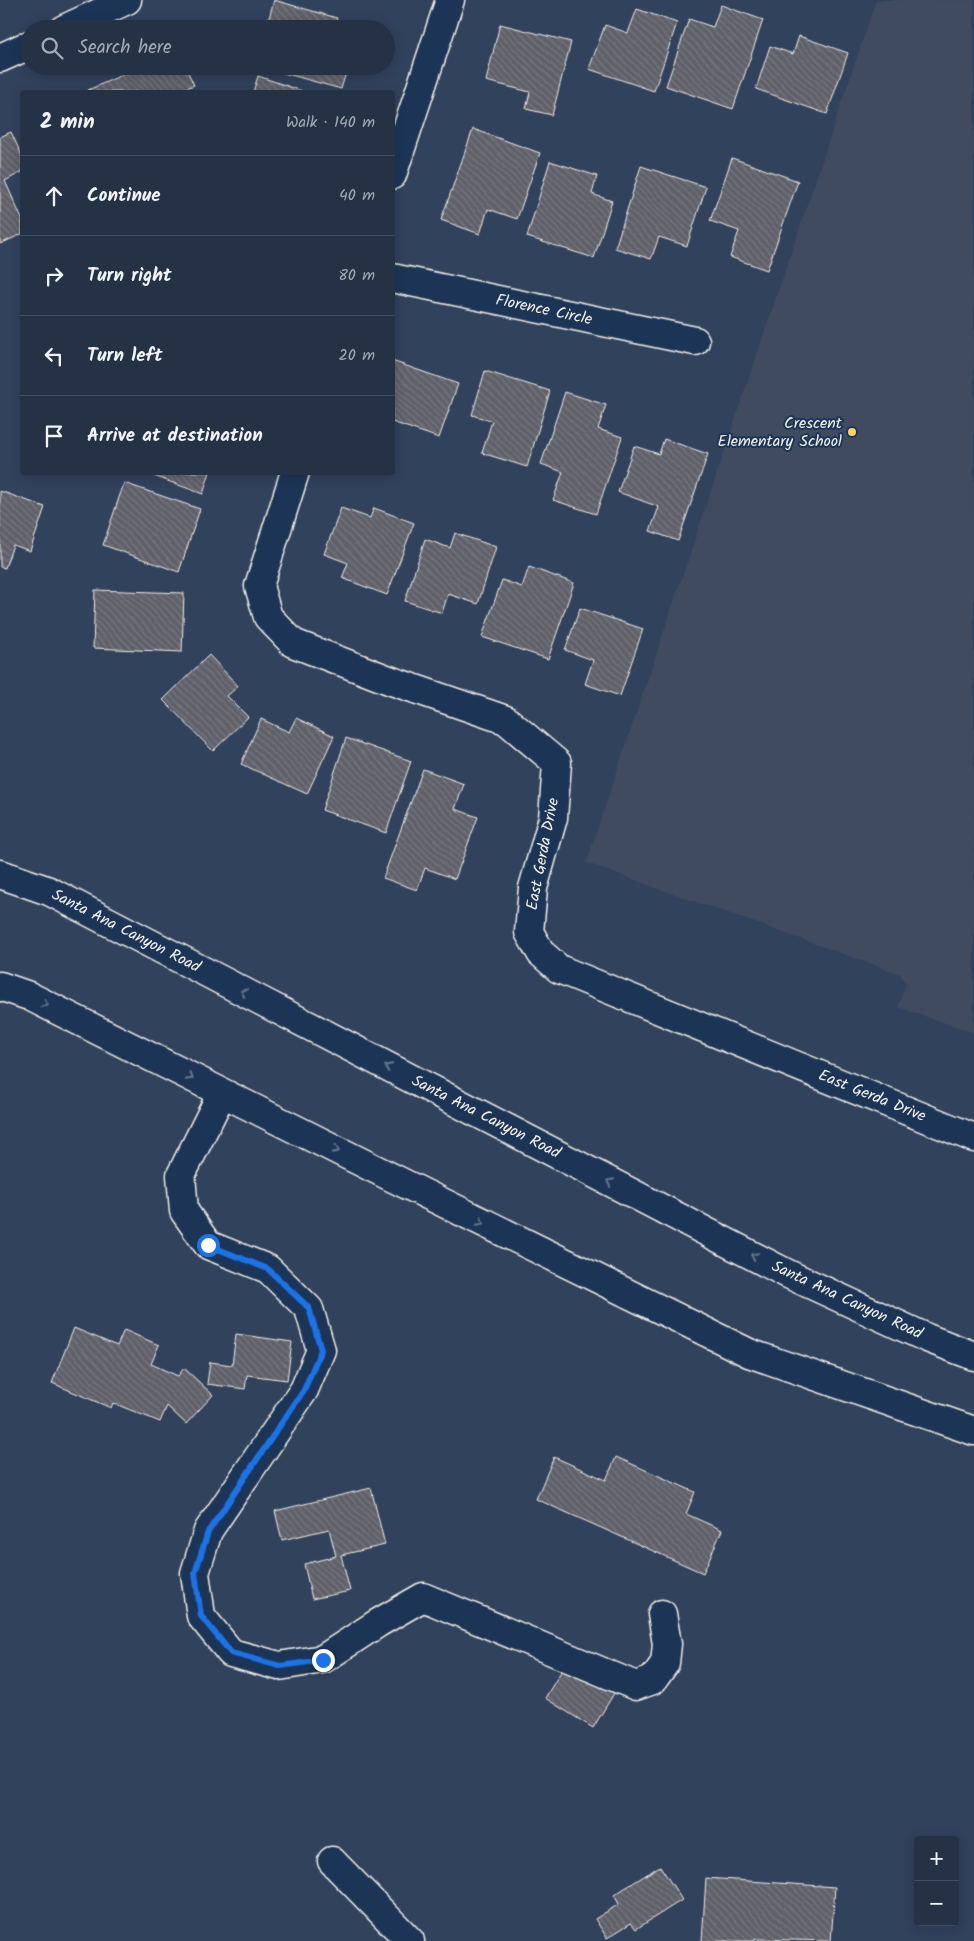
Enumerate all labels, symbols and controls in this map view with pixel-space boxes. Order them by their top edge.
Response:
search box [20,20,395,75]
text: Search here [78,33,172,63]
icon: search [38,34,66,62]
text: 2 min [40,106,95,139]
text: Walk · 140 m [286,110,375,135]
text: Continue [87,181,160,211]
icon: ahead [40,182,68,210]
text: 40 m [339,183,375,208]
text: Turn right [87,261,172,291]
icon: right [40,262,68,290]
text: 80 m [338,263,375,288]
street label: Florence Circle [493,288,595,332]
text: Turn left [87,341,162,371]
icon: left [40,342,68,370]
text: 20 m [339,343,375,368]
place label: Crescent Elementary School [718,411,843,454]
text: Arrive at destination [87,421,263,451]
icon: arrive [40,422,68,450]
marker: Crescent Elementary School [846,426,858,438]
street label: East Gerda Drive [520,796,566,912]
street label: Santa Ana Canyon Road [47,883,206,980]
one-way arrow [240,988,249,998]
one-way arrow [40,998,49,1008]
one-way arrow [384,1063,393,1073]
street label: East Gerda Drive [815,1063,929,1129]
street label: Santa Ana Canyon Road [407,1069,566,1166]
one-way arrow [185,1071,194,1081]
one-way arrow [331,1144,340,1154]
one-way arrow [606,1178,615,1188]
one-way arrow [476,1216,485,1226]
route start [197,1234,220,1257]
one-way arrow [751,1252,760,1262]
street label: Santa Ana Canyon Road [767,1254,928,1346]
route end [312,1649,335,1672]
map controls [914,1836,959,1926]
button: + [914,1836,959,1881]
button: − [914,1881,959,1926]

